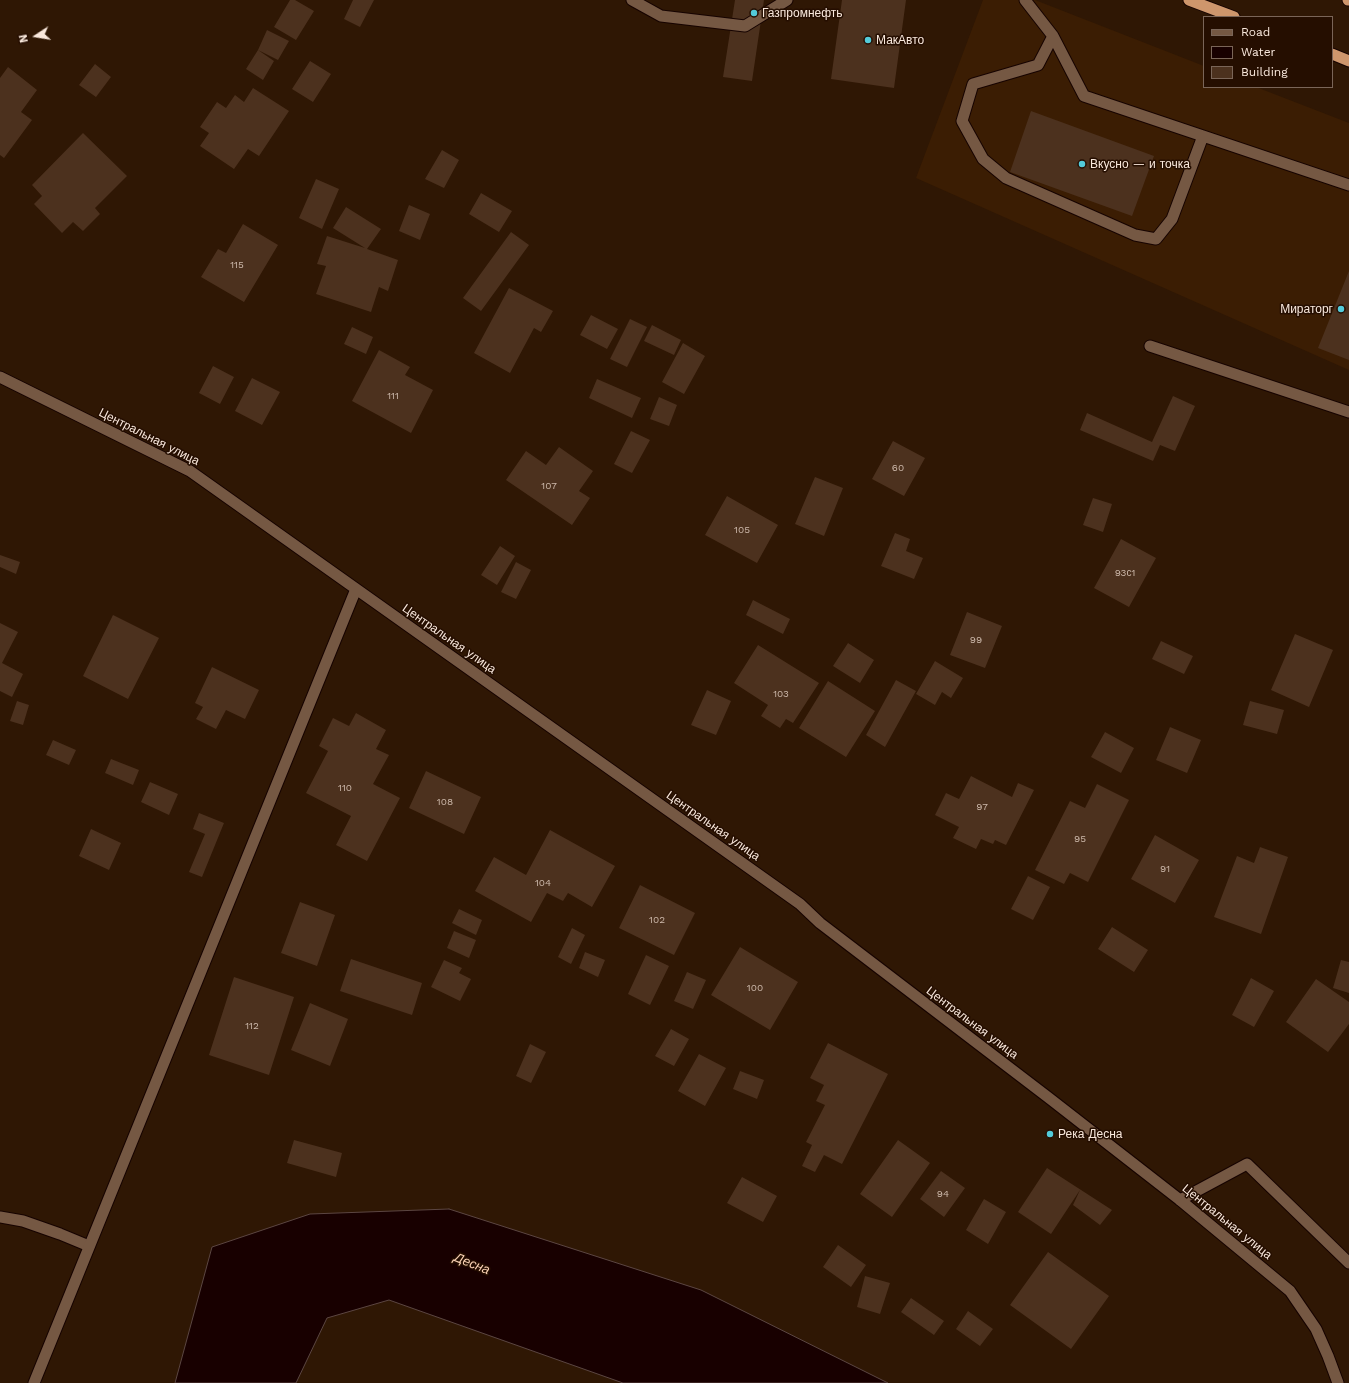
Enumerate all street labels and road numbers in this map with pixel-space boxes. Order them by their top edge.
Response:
street label: Центральная улица [96,405,202,469]
street label: Центральная улица [399,601,499,677]
street label: Центральная улица [663,788,763,864]
street label: Центральная улица [923,984,1021,1062]
street label: Центральная улица [1179,1181,1275,1263]

